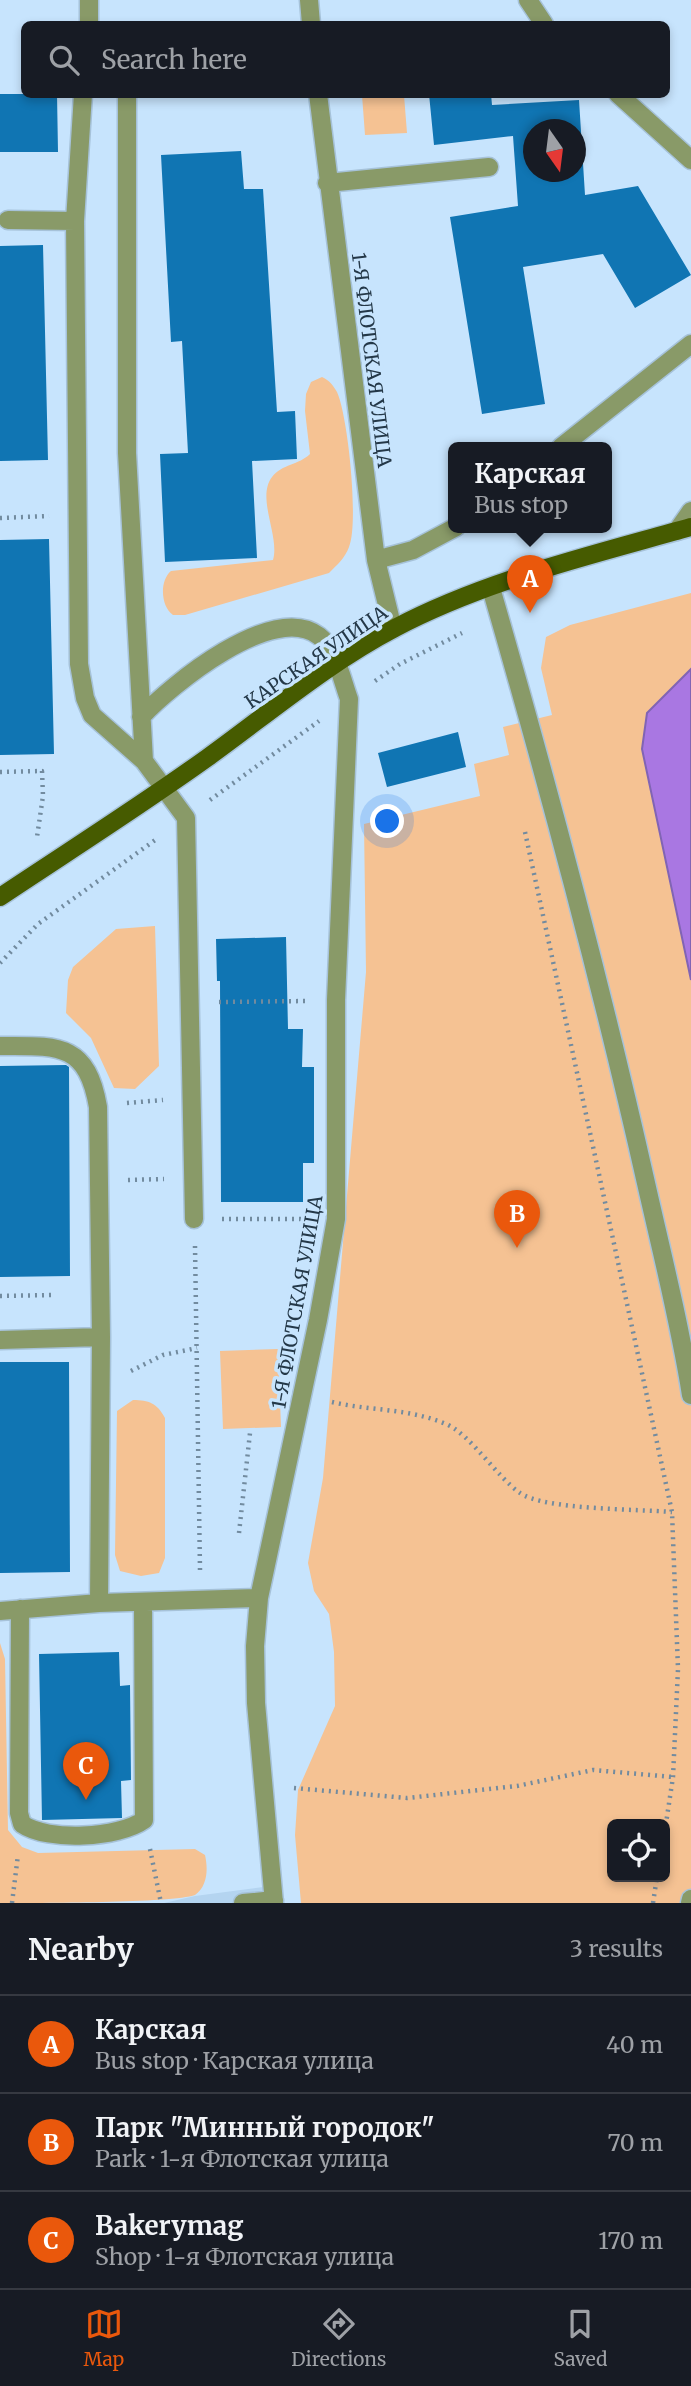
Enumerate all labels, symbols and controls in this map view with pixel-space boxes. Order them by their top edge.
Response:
search box [21,21,670,98]
icon: search [45,41,83,79]
text: Search here [101,43,247,76]
north arrow [523,119,586,182]
street label: 1-Я ФЛОТСКАЯ УЛИЦА [347,251,397,470]
popup [448,442,612,533]
text: Карская [474,457,586,490]
text: Bus stop [474,490,568,519]
pin: A [507,555,553,613]
street label: КАРСКАЯ УЛИЦА [240,600,392,714]
your location [370,804,404,838]
pin: B [494,1190,540,1248]
street label: 1-Я ФЛОТСКАЯ УЛИЦА [266,1193,328,1411]
pin: C [63,1742,109,1800]
map controls [607,1819,670,1882]
button: locate [607,1819,670,1882]
text: Nearby [28,1930,134,1968]
text: 3 results [570,1934,663,1963]
text: Карская [95,2013,207,2046]
text: A [43,2030,59,2059]
text: 40 m [606,2030,663,2059]
text: Bus stop · Карская улица [95,2046,374,2075]
text: Парк "Минный городок" [95,2111,435,2144]
text: B [43,2128,59,2157]
text: 70 m [607,2128,663,2157]
text: Park · 1-я Флотская улица [95,2144,389,2173]
text: Bakerymag [95,2209,243,2242]
text: C [43,2226,59,2255]
text: 170 m [598,2226,663,2255]
text: Shop · 1-я Флотская улица [95,2242,394,2271]
tab: Map [84,2305,124,2371]
tab: Directions [291,2305,386,2371]
tab: Saved [554,2305,607,2371]

